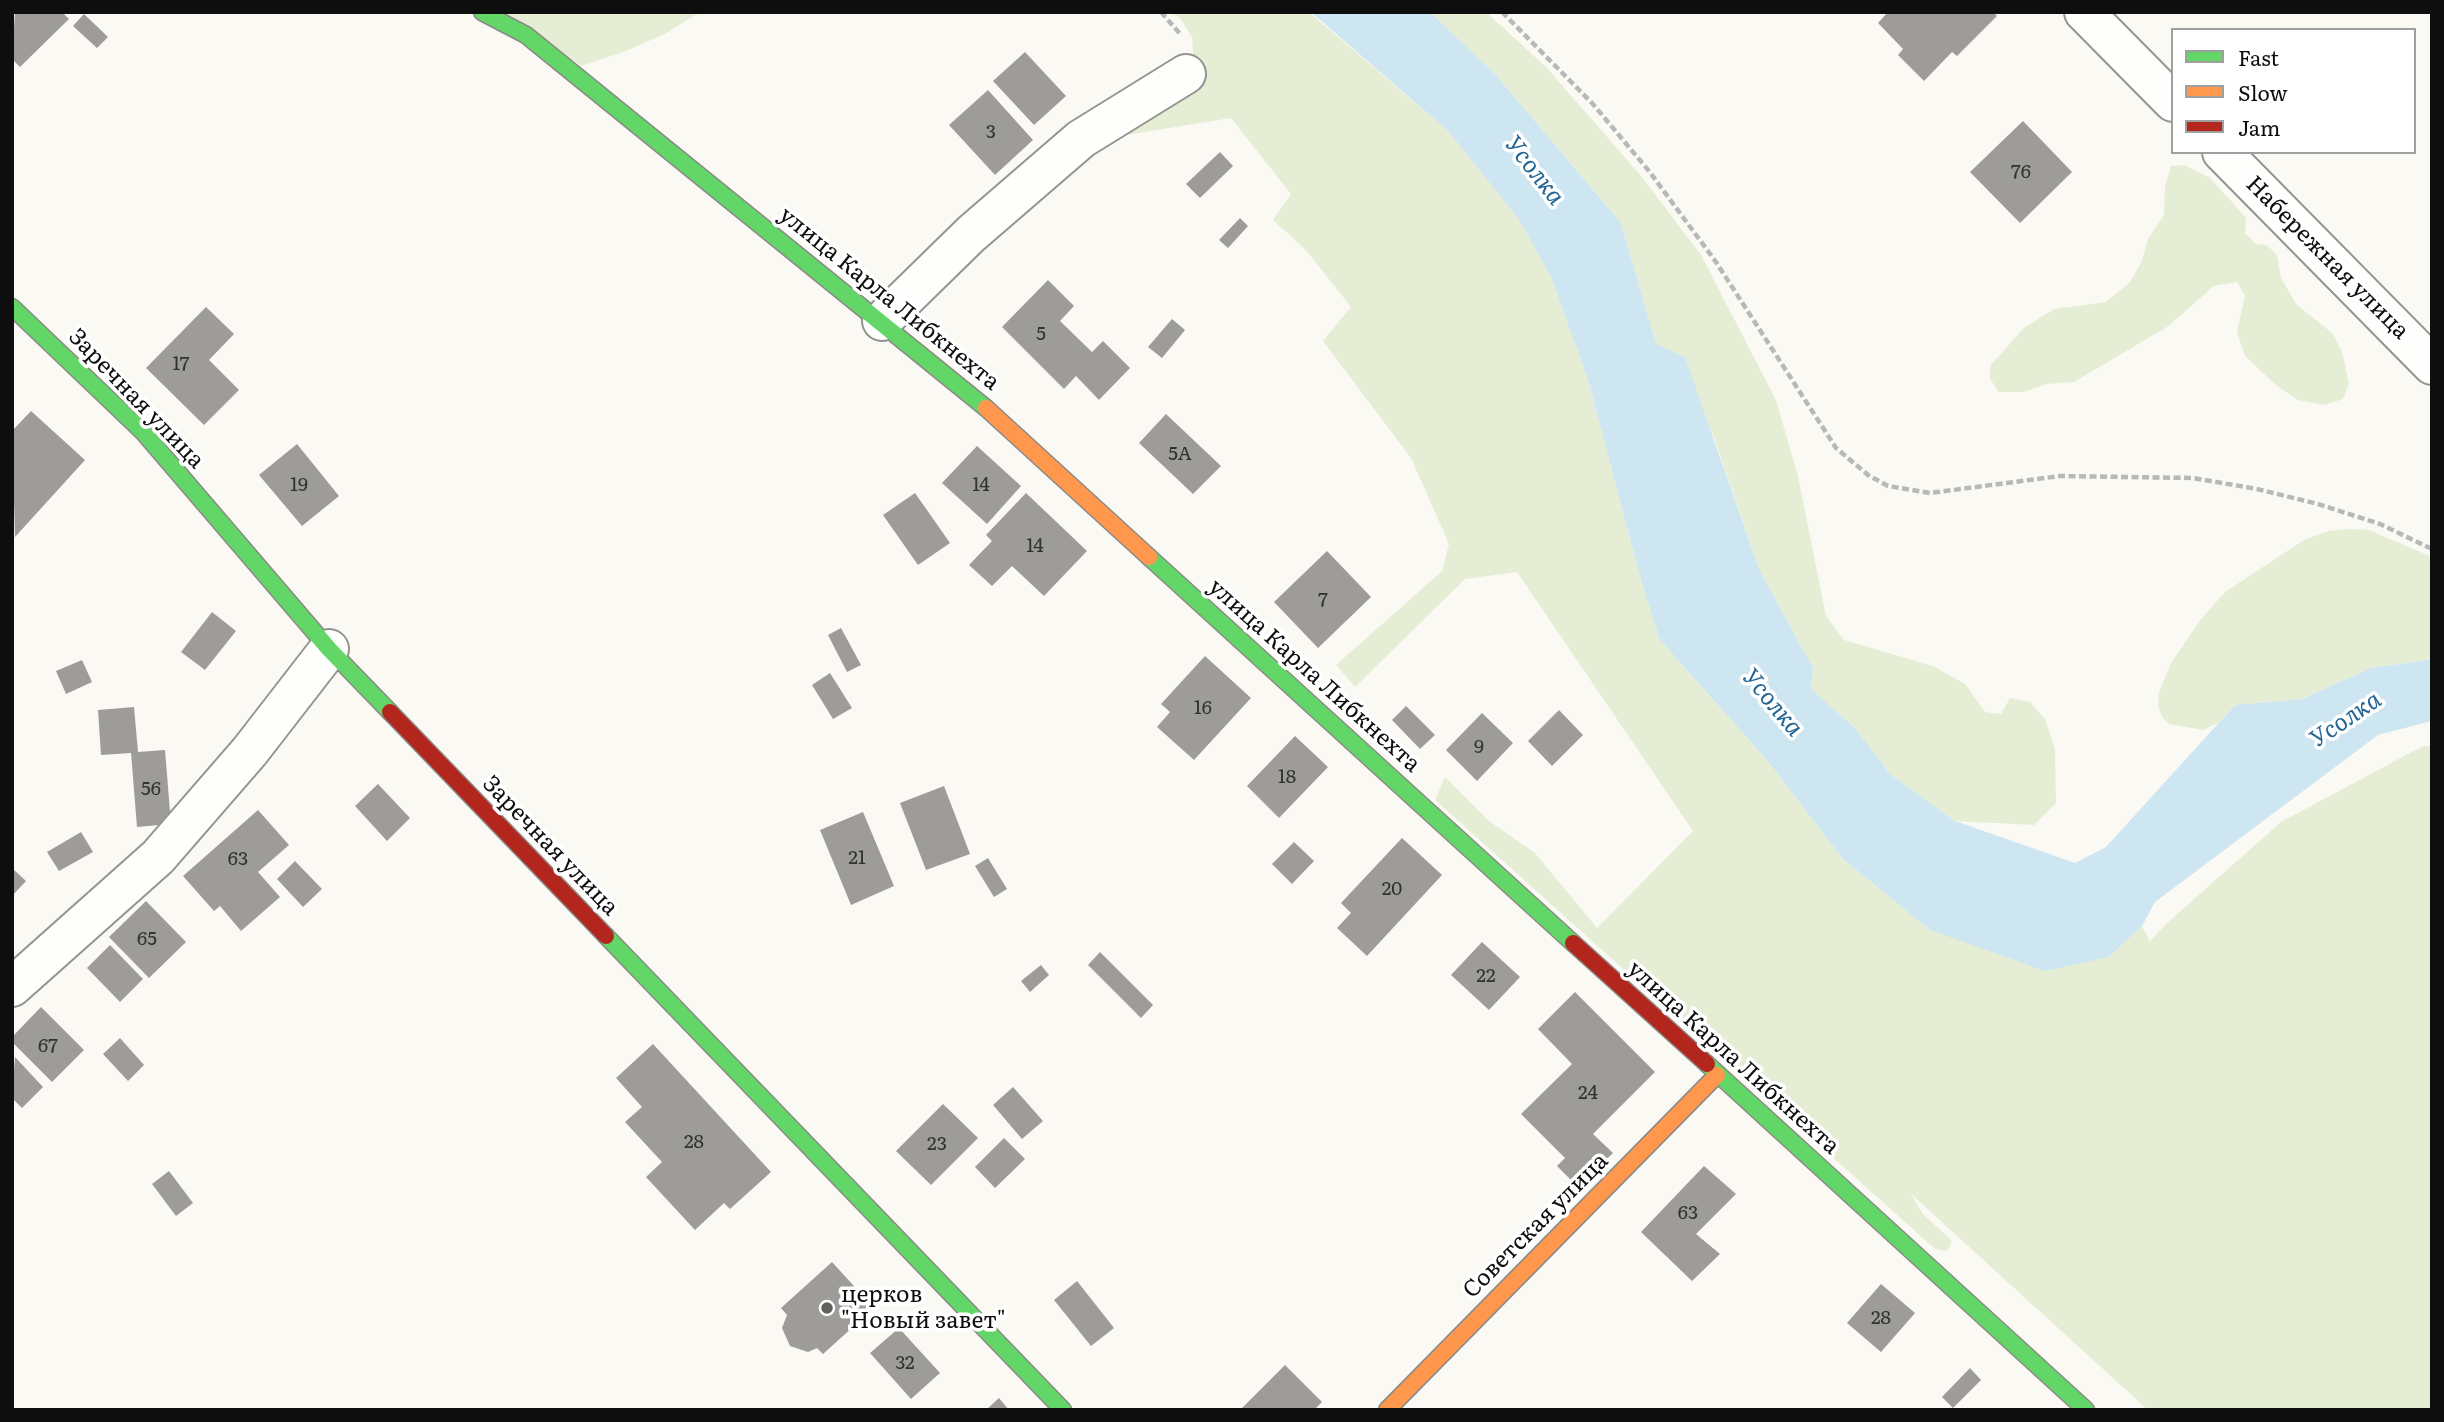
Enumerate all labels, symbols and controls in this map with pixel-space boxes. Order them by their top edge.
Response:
legend [2171,28,2416,154]
text: Fast [2238,41,2279,72]
text: Slow [2238,76,2288,107]
text: Jam [2238,111,2280,142]
house number: 3 [986,121,996,143]
water label: Усолка [1498,131,1570,211]
house number: 76 [2011,161,2031,183]
street label: Набережная улица [2240,171,2414,345]
street label: улица Карла Либкнехта [773,201,1005,397]
street label: Заречная улица [62,323,210,475]
house number: 5 [1036,323,1046,345]
house number: 17 [173,353,189,375]
house number: 5А [1168,443,1192,465]
house number: 19 [290,474,308,496]
house number: 14 [972,474,990,496]
house number: 14 [1026,535,1044,557]
street label: улица Карла Либкнехта [1202,573,1426,779]
house number: 7 [1318,589,1328,611]
water label: Усолка [1736,663,1808,743]
water label: Усолка [2305,686,2387,754]
house number: 16 [1194,697,1212,719]
house number: 9 [1474,736,1484,758]
house number: 18 [1278,766,1296,788]
street label: Заречная улица [476,770,624,922]
house number: 56 [141,778,161,800]
house number: 21 [848,847,866,869]
house number: 63 [228,848,248,870]
house number: 20 [1382,878,1402,900]
house number: 65 [137,928,157,950]
street label: улица Карла Либкнехта [1621,955,1845,1161]
house number: 22 [1476,965,1496,987]
house number: 67 [38,1035,58,1057]
house number: 24 [1578,1082,1598,1104]
house number: 28 [684,1131,704,1153]
house number: 23 [927,1133,947,1155]
street label: Советская улица [1458,1148,1614,1304]
house number: 63 [1678,1202,1698,1224]
place label: церков "Новый завет" [841,1281,1006,1335]
marker: церков "Новый завет" [819,1300,835,1316]
house number: 28 [1871,1307,1891,1329]
house number: 32 [895,1352,915,1374]

